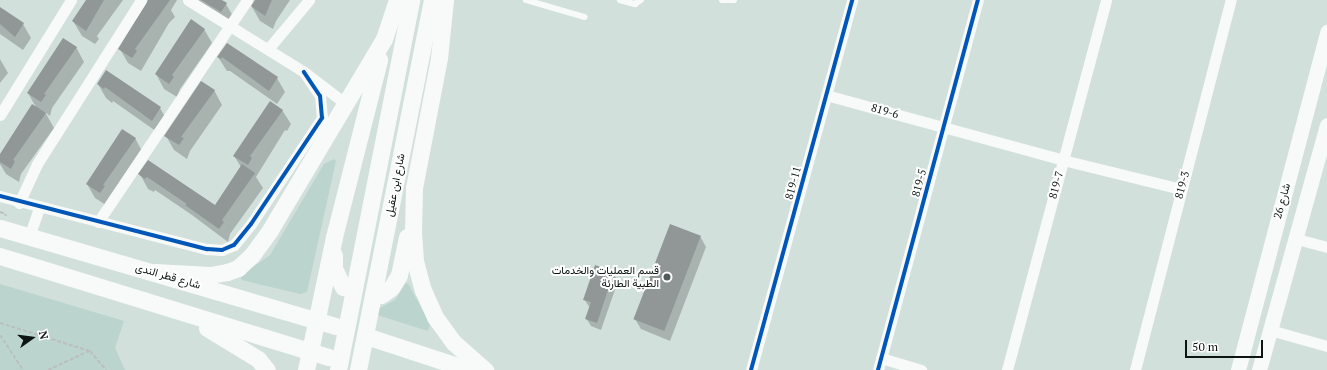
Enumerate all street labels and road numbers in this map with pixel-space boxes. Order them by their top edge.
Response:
street label: 819-6 [870,101,900,121]
street label: شارع ابن عقيل [382,152,408,218]
street label: 819-11 [782,165,804,201]
street label: 819-5 [909,168,929,198]
street label: 819-7 [1046,170,1066,200]
street label: 819-3 [1172,170,1192,200]
street label: شارع 26 [1271,182,1293,220]
street label: شارع قطر الندى [134,260,202,292]

